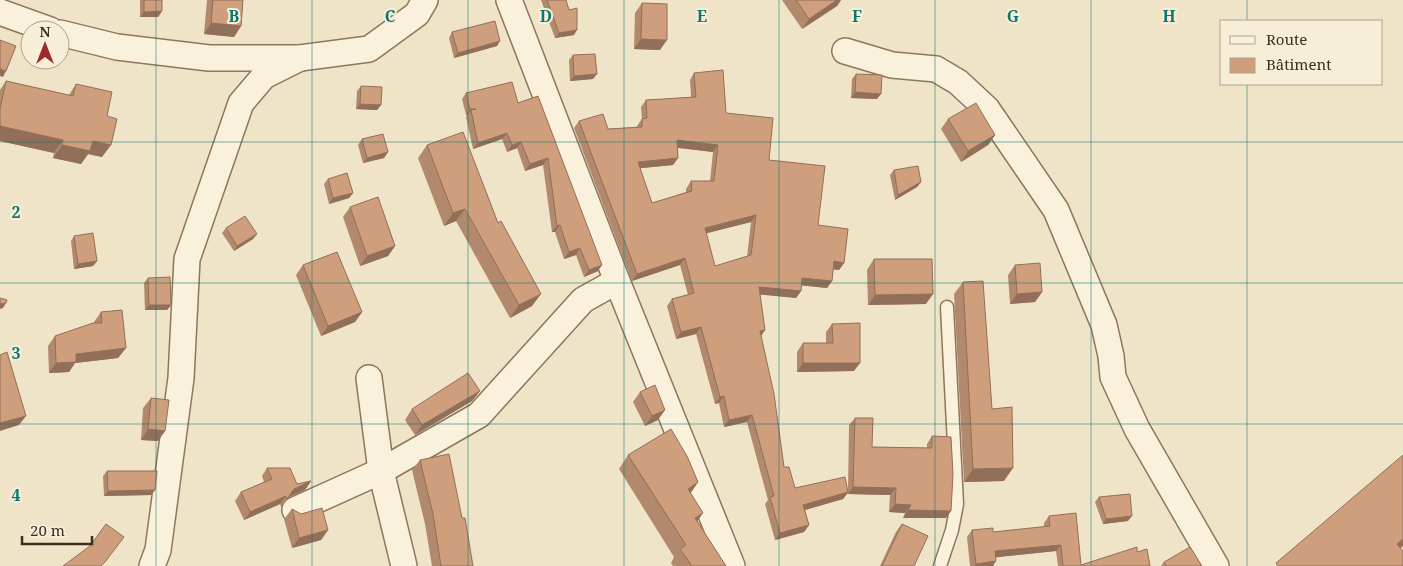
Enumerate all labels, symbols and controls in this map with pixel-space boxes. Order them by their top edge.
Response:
text: B [229,5,240,27]
text: C [385,5,396,27]
text: D [540,5,552,27]
text: E [697,5,707,27]
text: F [852,5,862,27]
text: G [1007,5,1019,27]
text: H [1162,5,1176,27]
north arrow [20,20,70,70]
legend [1220,20,1383,85]
text: N [39,22,51,41]
text: Route [1266,29,1307,49]
text: Bâtiment [1266,54,1332,74]
text: 2 [11,201,21,223]
text: 3 [11,342,21,364]
text: 4 [11,484,21,506]
scale bar [22,514,92,546]
text: 20 m [30,520,65,540]

